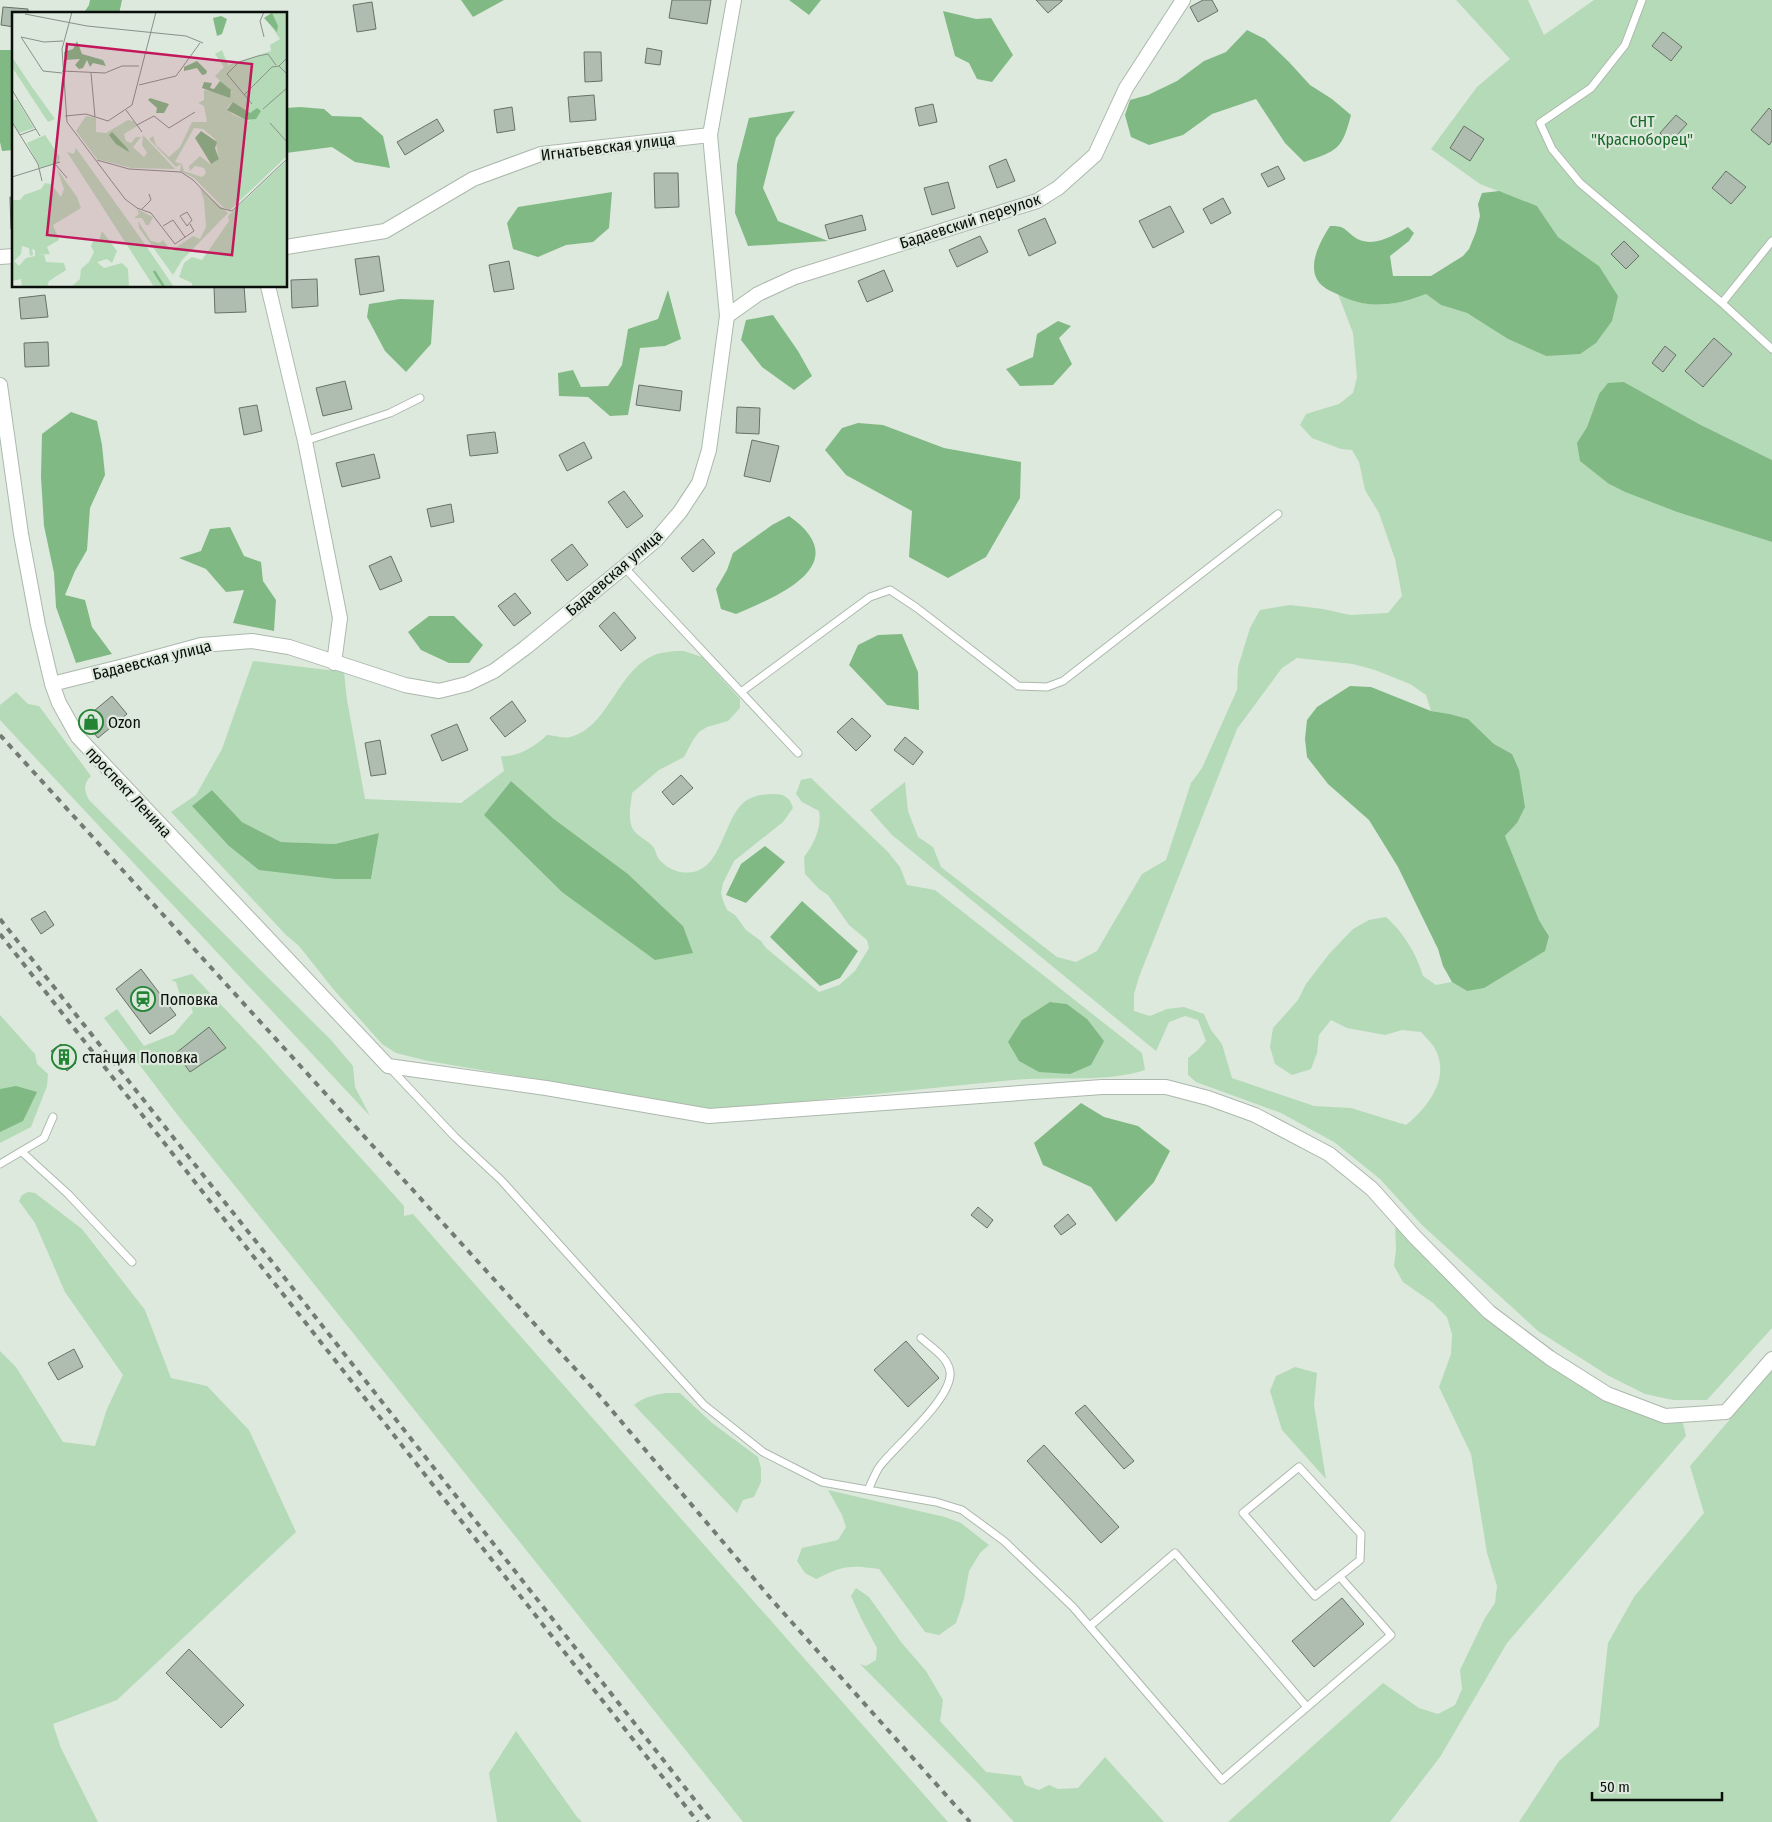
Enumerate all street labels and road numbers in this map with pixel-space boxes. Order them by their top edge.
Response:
street label: Игнатьевская улица [540,129,677,165]
street label: Бадаевский переулок [897,189,1043,253]
street label: Бадаевская улица [562,526,666,620]
street label: Бадаевская улица [91,636,214,684]
street label: проспект Ленина [82,743,176,841]

